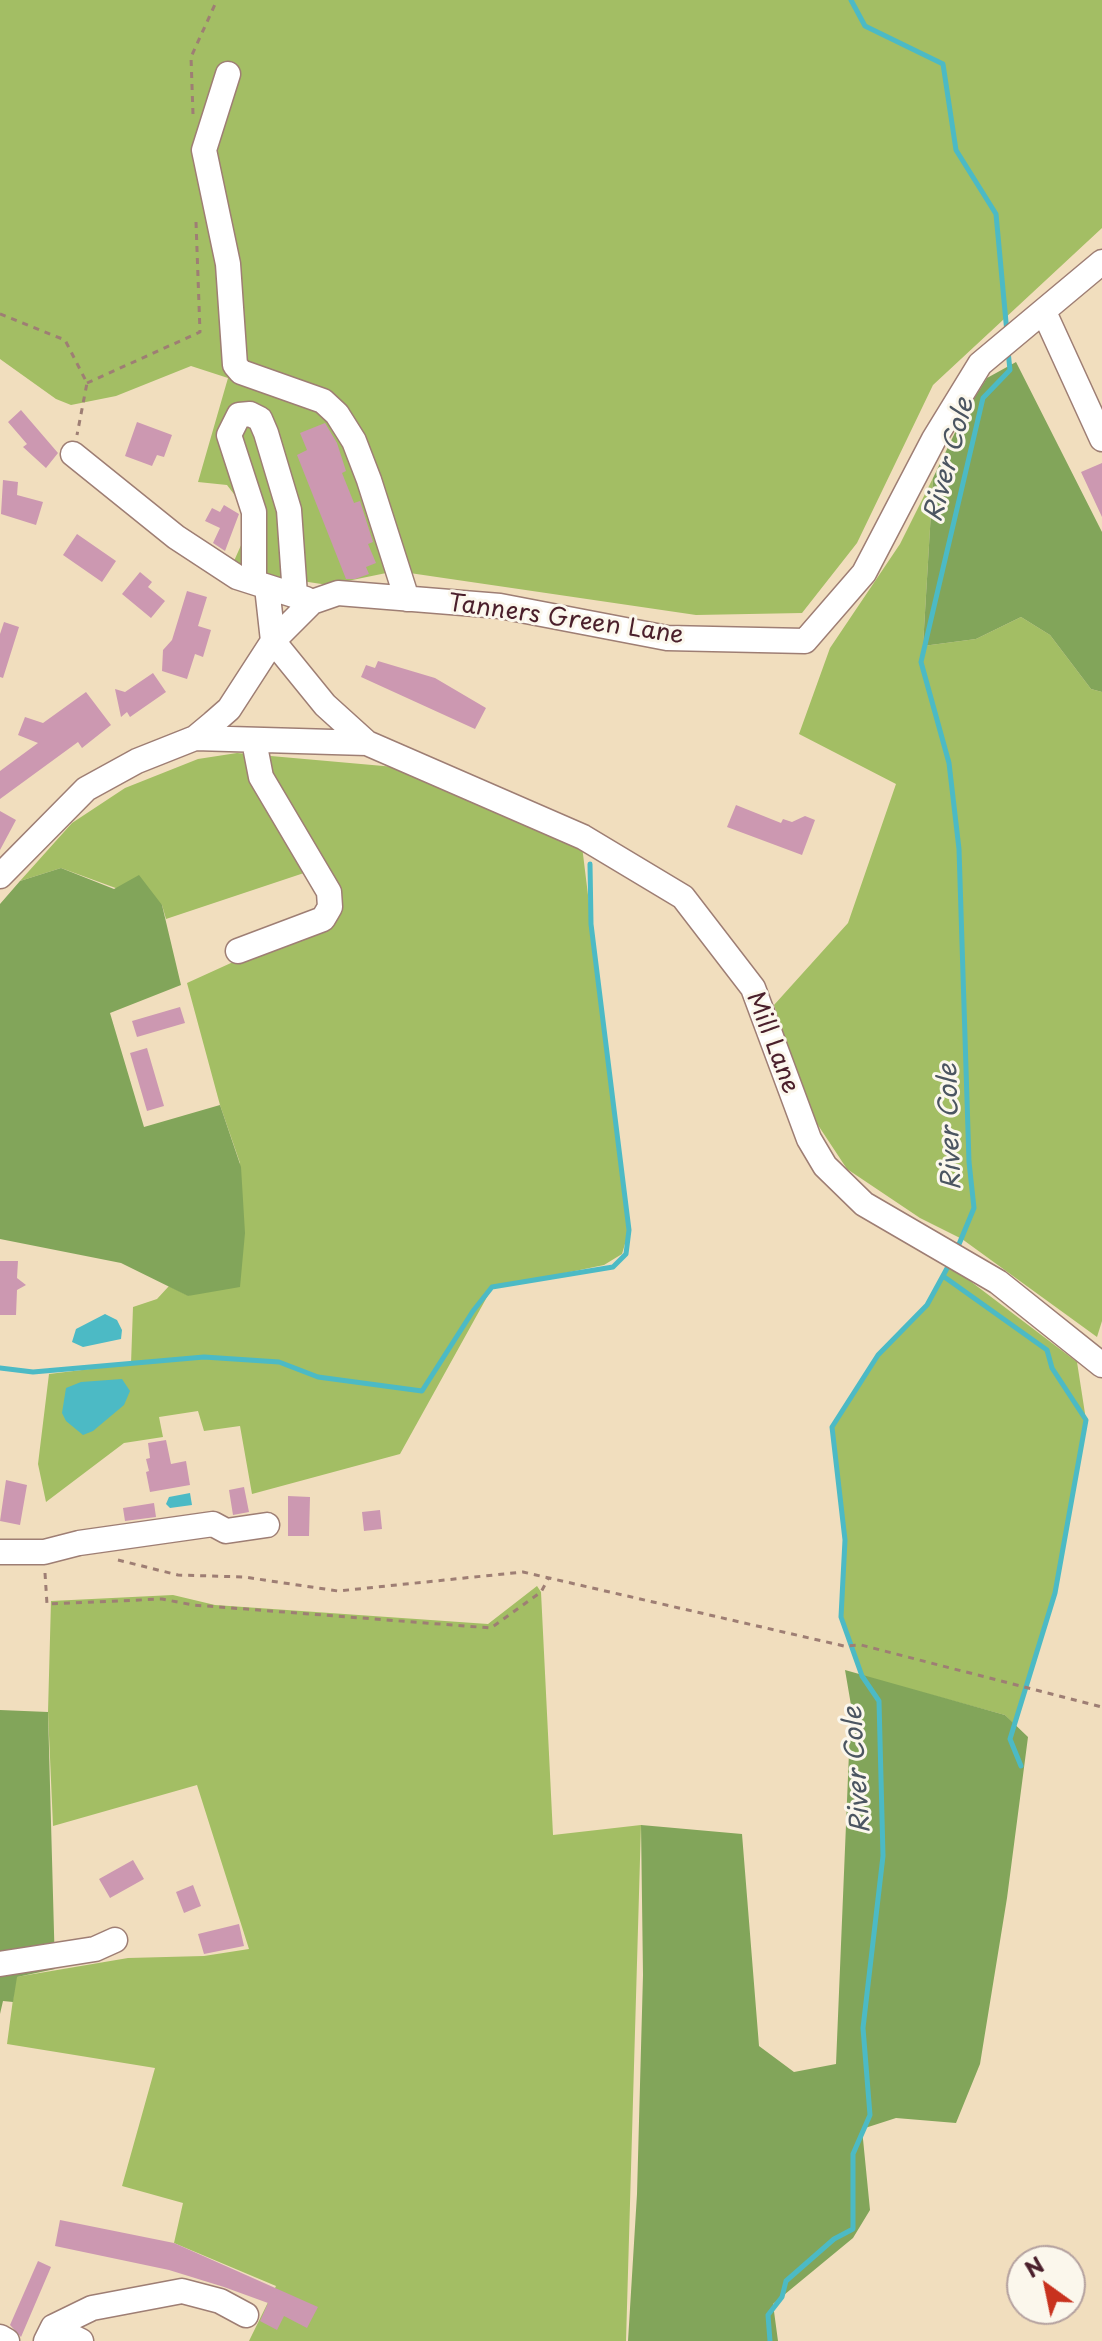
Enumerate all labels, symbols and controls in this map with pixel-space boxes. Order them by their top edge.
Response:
water label: River Cole [918,395,982,525]
street label: Tanners Green Lane [447,589,685,651]
street label: Mill Lane [740,988,804,1098]
water label: River Cole [933,1063,969,1191]
water label: River Cole [838,1705,878,1835]
north arrow [1006,2245,1086,2325]
text: N [1017,2248,1050,2285]

